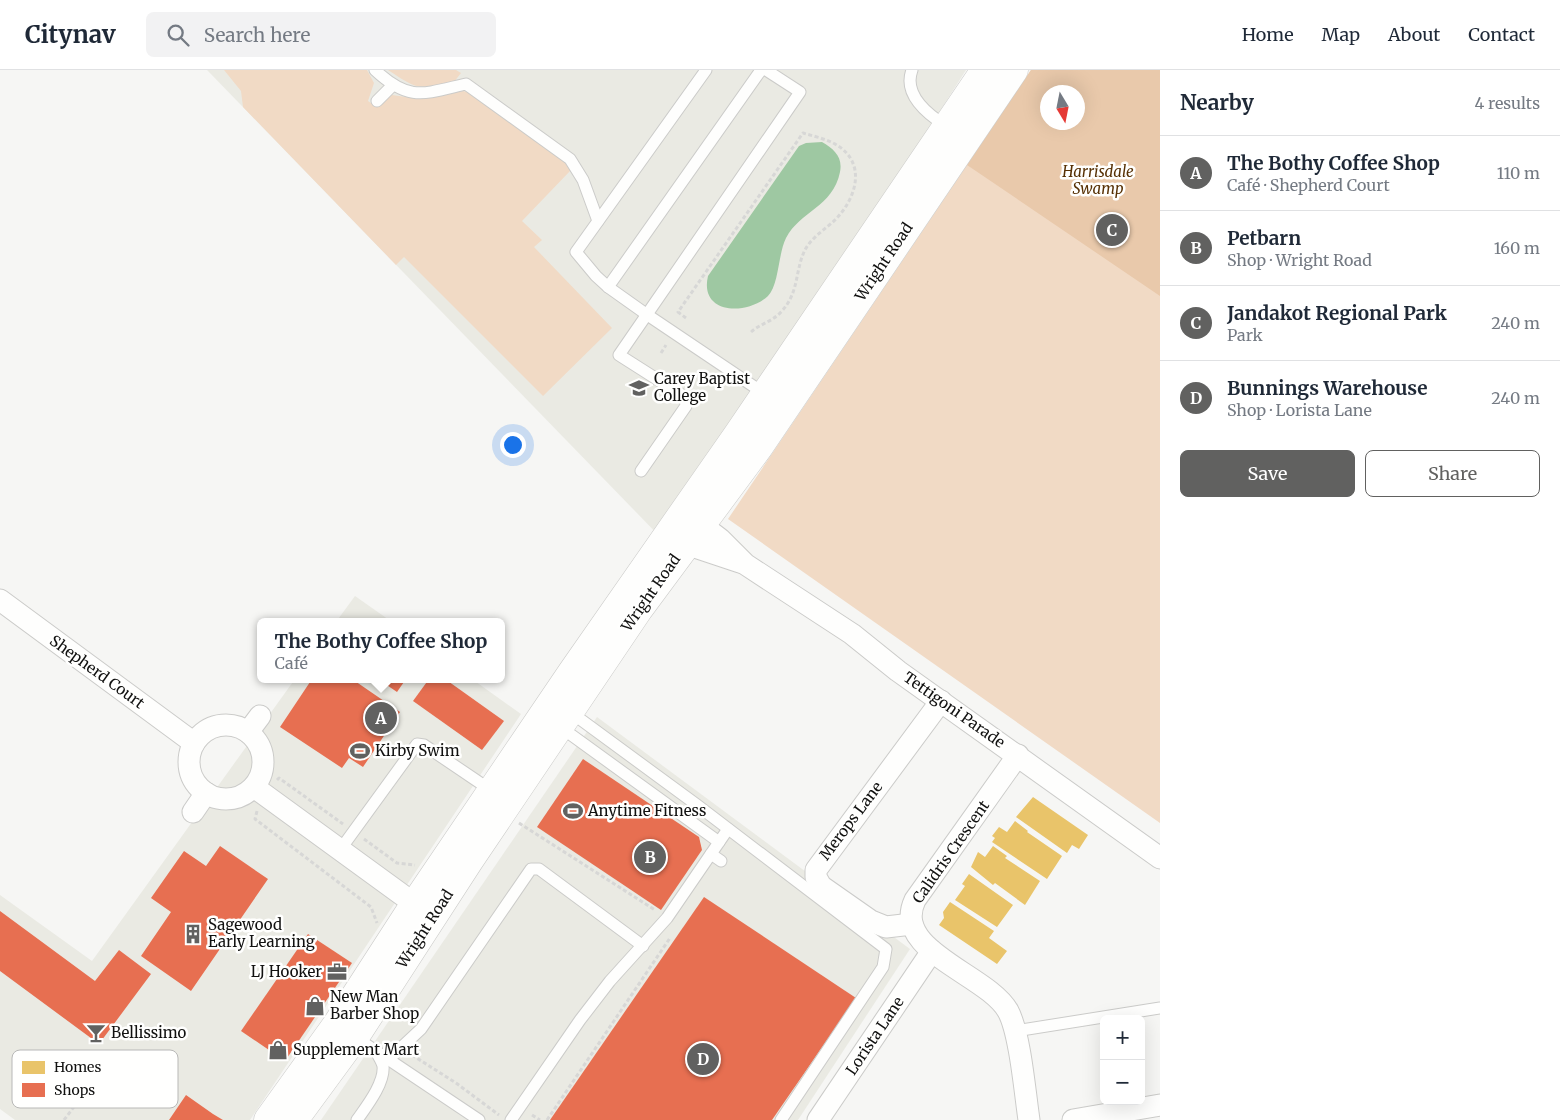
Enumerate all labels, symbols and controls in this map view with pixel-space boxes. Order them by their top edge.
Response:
search box [146,12,496,57]
text: Citynav [25,19,116,50]
icon: search [164,21,192,49]
text: Search here [204,23,310,47]
text: Home [1242,23,1294,46]
text: Map [1322,23,1360,46]
text: About [1388,23,1440,46]
text: Contact [1468,23,1535,46]
north arrow [1040,85,1085,130]
text: Nearby [1180,89,1254,116]
text: 4 results [1474,93,1540,113]
text: The Bothy Coffee Shop [1227,151,1440,175]
park label: Harrisdale Swamp [1061,162,1134,198]
text: A [1190,163,1202,183]
text: 110 m [1497,163,1540,183]
text: Café · Shepherd Court [1227,175,1390,195]
pin: C [1096,211,1128,249]
street label: Wright Road [850,219,917,305]
text: Petbarn [1227,226,1301,250]
text: B [1190,238,1202,258]
text: 160 m [1494,238,1540,258]
text: Shop · Wright Road [1227,250,1372,270]
text: Jandakot Regional Park [1227,301,1447,325]
text: C [1191,313,1201,333]
text: 240 m [1491,313,1540,333]
text: Park [1227,325,1263,345]
place label: Carey Baptist College [654,369,750,405]
text: Bunnings Warehouse [1227,376,1427,400]
school or university icon: Carey Baptist College [628,377,650,399]
text: D [1190,388,1202,408]
text: 240 m [1491,388,1540,408]
text: Shop · Lorista Lane [1227,400,1372,420]
your location [500,432,526,458]
button: Save [1180,450,1355,497]
button: Share [1365,450,1540,497]
street label: Wright Road [616,550,684,636]
popup [257,618,505,683]
text: The Bothy Coffee Shop [275,629,487,653]
street label: Shepherd Court [46,631,148,712]
text: Café [275,653,308,673]
street label: Tettigoni Parade [900,668,1009,752]
pin: A [365,699,397,737]
sports icon: Kirby Swim [349,740,371,762]
place label: Kirby Swim [375,741,460,760]
street label: Merops Lane [815,778,886,864]
street label: Calidris Crescent [908,796,993,907]
sports icon: Anytime Fitness [562,800,584,822]
place label: Anytime Fitness [587,801,706,820]
pin: B [634,838,666,876]
street label: Wright Road [391,886,457,973]
place label: Sagewood Early Learning [208,915,315,951]
building icon: Sagewood Early Learning [182,923,204,945]
office icon: LJ Hooker [326,961,348,983]
place label: LJ Hooker [251,962,322,981]
place label: New Man Barber Shop [330,987,419,1023]
street label: Lorista Lane [841,993,908,1078]
shop icon: New Man Barber Shop [304,995,326,1017]
map controls [1100,1015,1145,1105]
button: + [1100,1015,1145,1060]
bar icon: Bellissimo [85,1022,107,1044]
place label: Bellissimo [111,1023,187,1042]
shop icon: Supplement Mart [267,1039,289,1061]
place label: Supplement Mart [293,1040,419,1059]
pin: D [687,1040,719,1078]
legend [12,1050,178,1108]
text: Homes [54,1058,101,1076]
button: − [1100,1060,1145,1105]
text: Shops [54,1081,95,1099]

